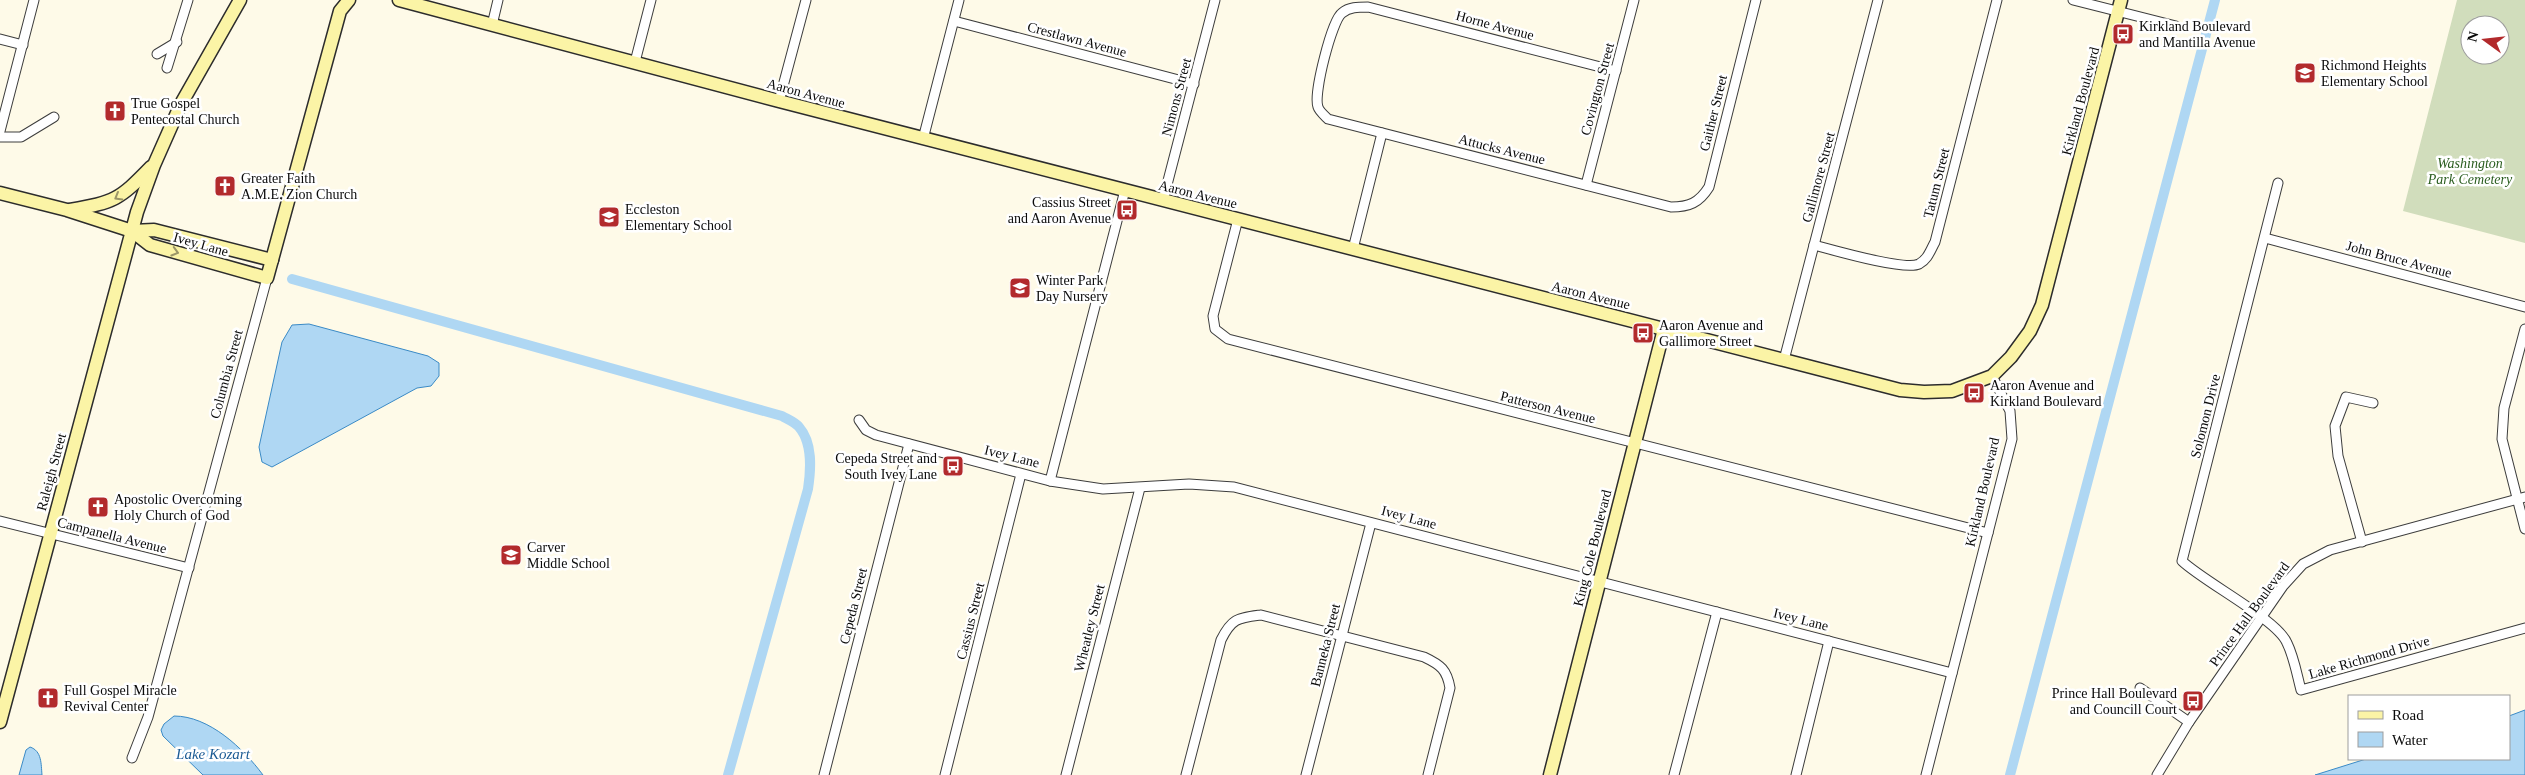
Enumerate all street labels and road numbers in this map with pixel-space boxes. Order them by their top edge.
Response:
street label: Horne Avenue [1454,8,1536,43]
street label: Crestlawn Avenue [1026,19,1128,60]
street label: Covington Street [1578,41,1617,137]
street label: Kirkland Boulevard [2059,45,2102,157]
street label: Nimons Street [1159,56,1194,138]
street label: Gaither Street [1697,73,1730,153]
street label: Aaron Avenue [765,76,847,111]
street label: Gallimore Street [1799,130,1838,224]
street label: Attucks Avenue [1457,131,1547,168]
street label: Tatum Street [1921,146,1952,220]
street label: Aaron Avenue [1157,178,1239,211]
street label: Ivey Lane [172,230,230,259]
street label: John Bruce Avenue [2344,238,2453,281]
street label: Aaron Avenue [1550,279,1632,312]
street label: Columbia Street [207,328,246,420]
street label: Solomon Drive [2188,373,2223,460]
street label: Patterson Avenue [1499,388,1597,427]
street label: Raleigh Street [34,432,69,513]
street label: Kirkland Boulevard [1963,436,2002,548]
street label: Ivey Lane [983,442,1041,471]
street label: King Cole Boulevard [1571,488,1614,608]
street label: Ivey Lane [1380,503,1438,532]
street label: Campanella Avenue [56,515,168,556]
street label: Prince Hall Boulevard [2207,559,2292,669]
street label: Cepeda Street [837,566,870,646]
street label: Cassius Street [954,581,987,661]
street label: Wheatley Street [1071,583,1108,674]
street label: Banneka Street [1308,602,1343,688]
street label: Ivey Lane [1772,605,1830,634]
street label: Lake Richmond Drive [2307,633,2431,682]

